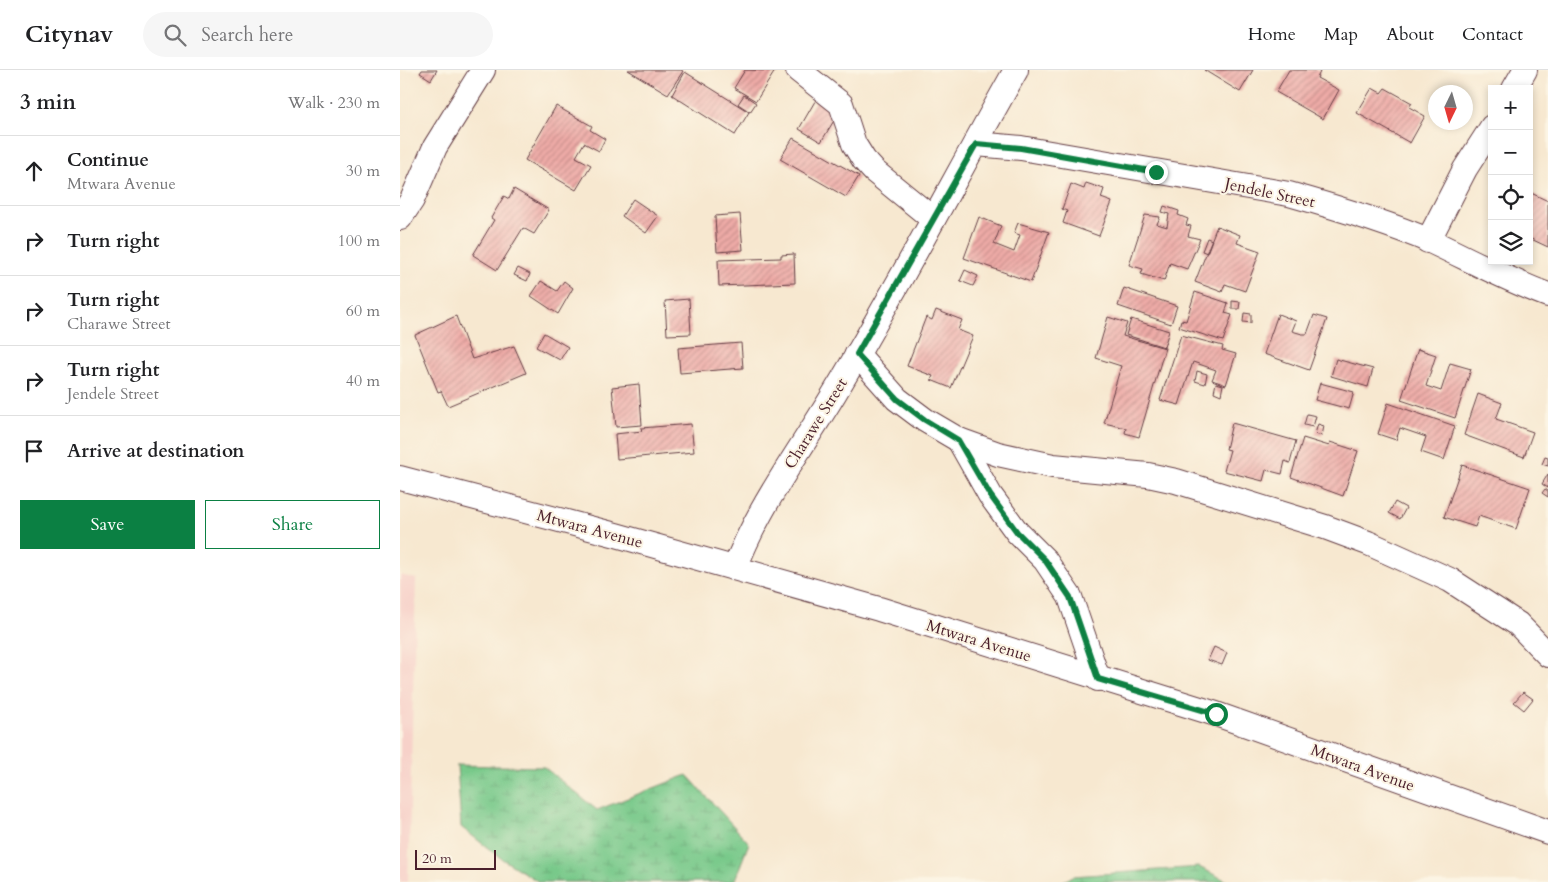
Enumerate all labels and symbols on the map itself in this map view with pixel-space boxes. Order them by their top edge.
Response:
north arrow [1428,85,1473,130]
route end [1145,161,1168,184]
street label: Jendele Street [1221,172,1317,213]
street label: Charawe Street [779,374,853,473]
street label: Mtwara Avenue [534,504,645,554]
street label: Mtwara Avenue [923,615,1034,667]
route start [1205,703,1228,726]
street label: Mtwara Avenue [1308,739,1418,797]
scale bar [415,847,496,870]

